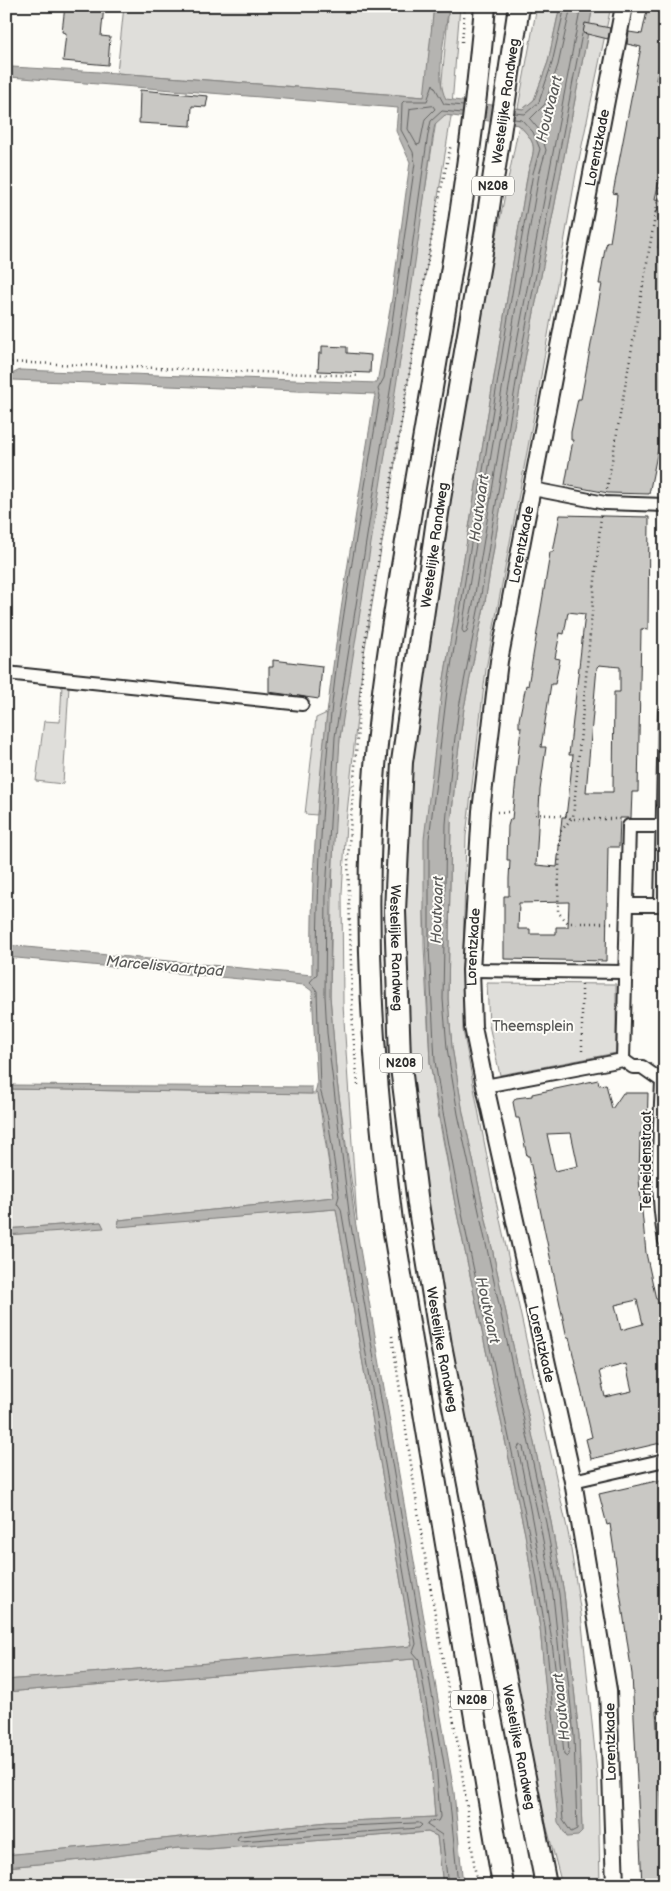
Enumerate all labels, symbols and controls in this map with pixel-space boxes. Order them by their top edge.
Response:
street label: Westelijke Randweg [488,37,523,165]
water label: Houtvaart [532,74,567,144]
street label: Lorentzkade [582,108,613,188]
road number: N208 [472,177,514,196]
water label: Houtvaart [465,473,494,543]
street label: Westelijke Randweg [417,481,452,609]
street label: Lorentzkade [506,504,537,585]
water label: Houtvaart [427,876,448,944]
street label: Westelijke Randweg [386,884,406,1011]
street label: Lorentzkade [463,907,484,986]
water label: Marcelisvaartpad [105,952,225,981]
park label: Theemsplein [492,1018,574,1035]
road number: N208 [380,1054,422,1072]
street label: Terheidenstraat [638,1110,655,1211]
water label: Houtvaart [471,1275,504,1345]
street label: Westelijke Randweg [423,1286,462,1414]
street label: Lorentzkade [524,1304,559,1384]
water label: Houtvaart [548,1672,574,1741]
street label: Westelijke Randweg [498,1683,539,1811]
road number: N208 [451,1690,493,1710]
street label: Lorentzkade [601,1703,620,1781]

